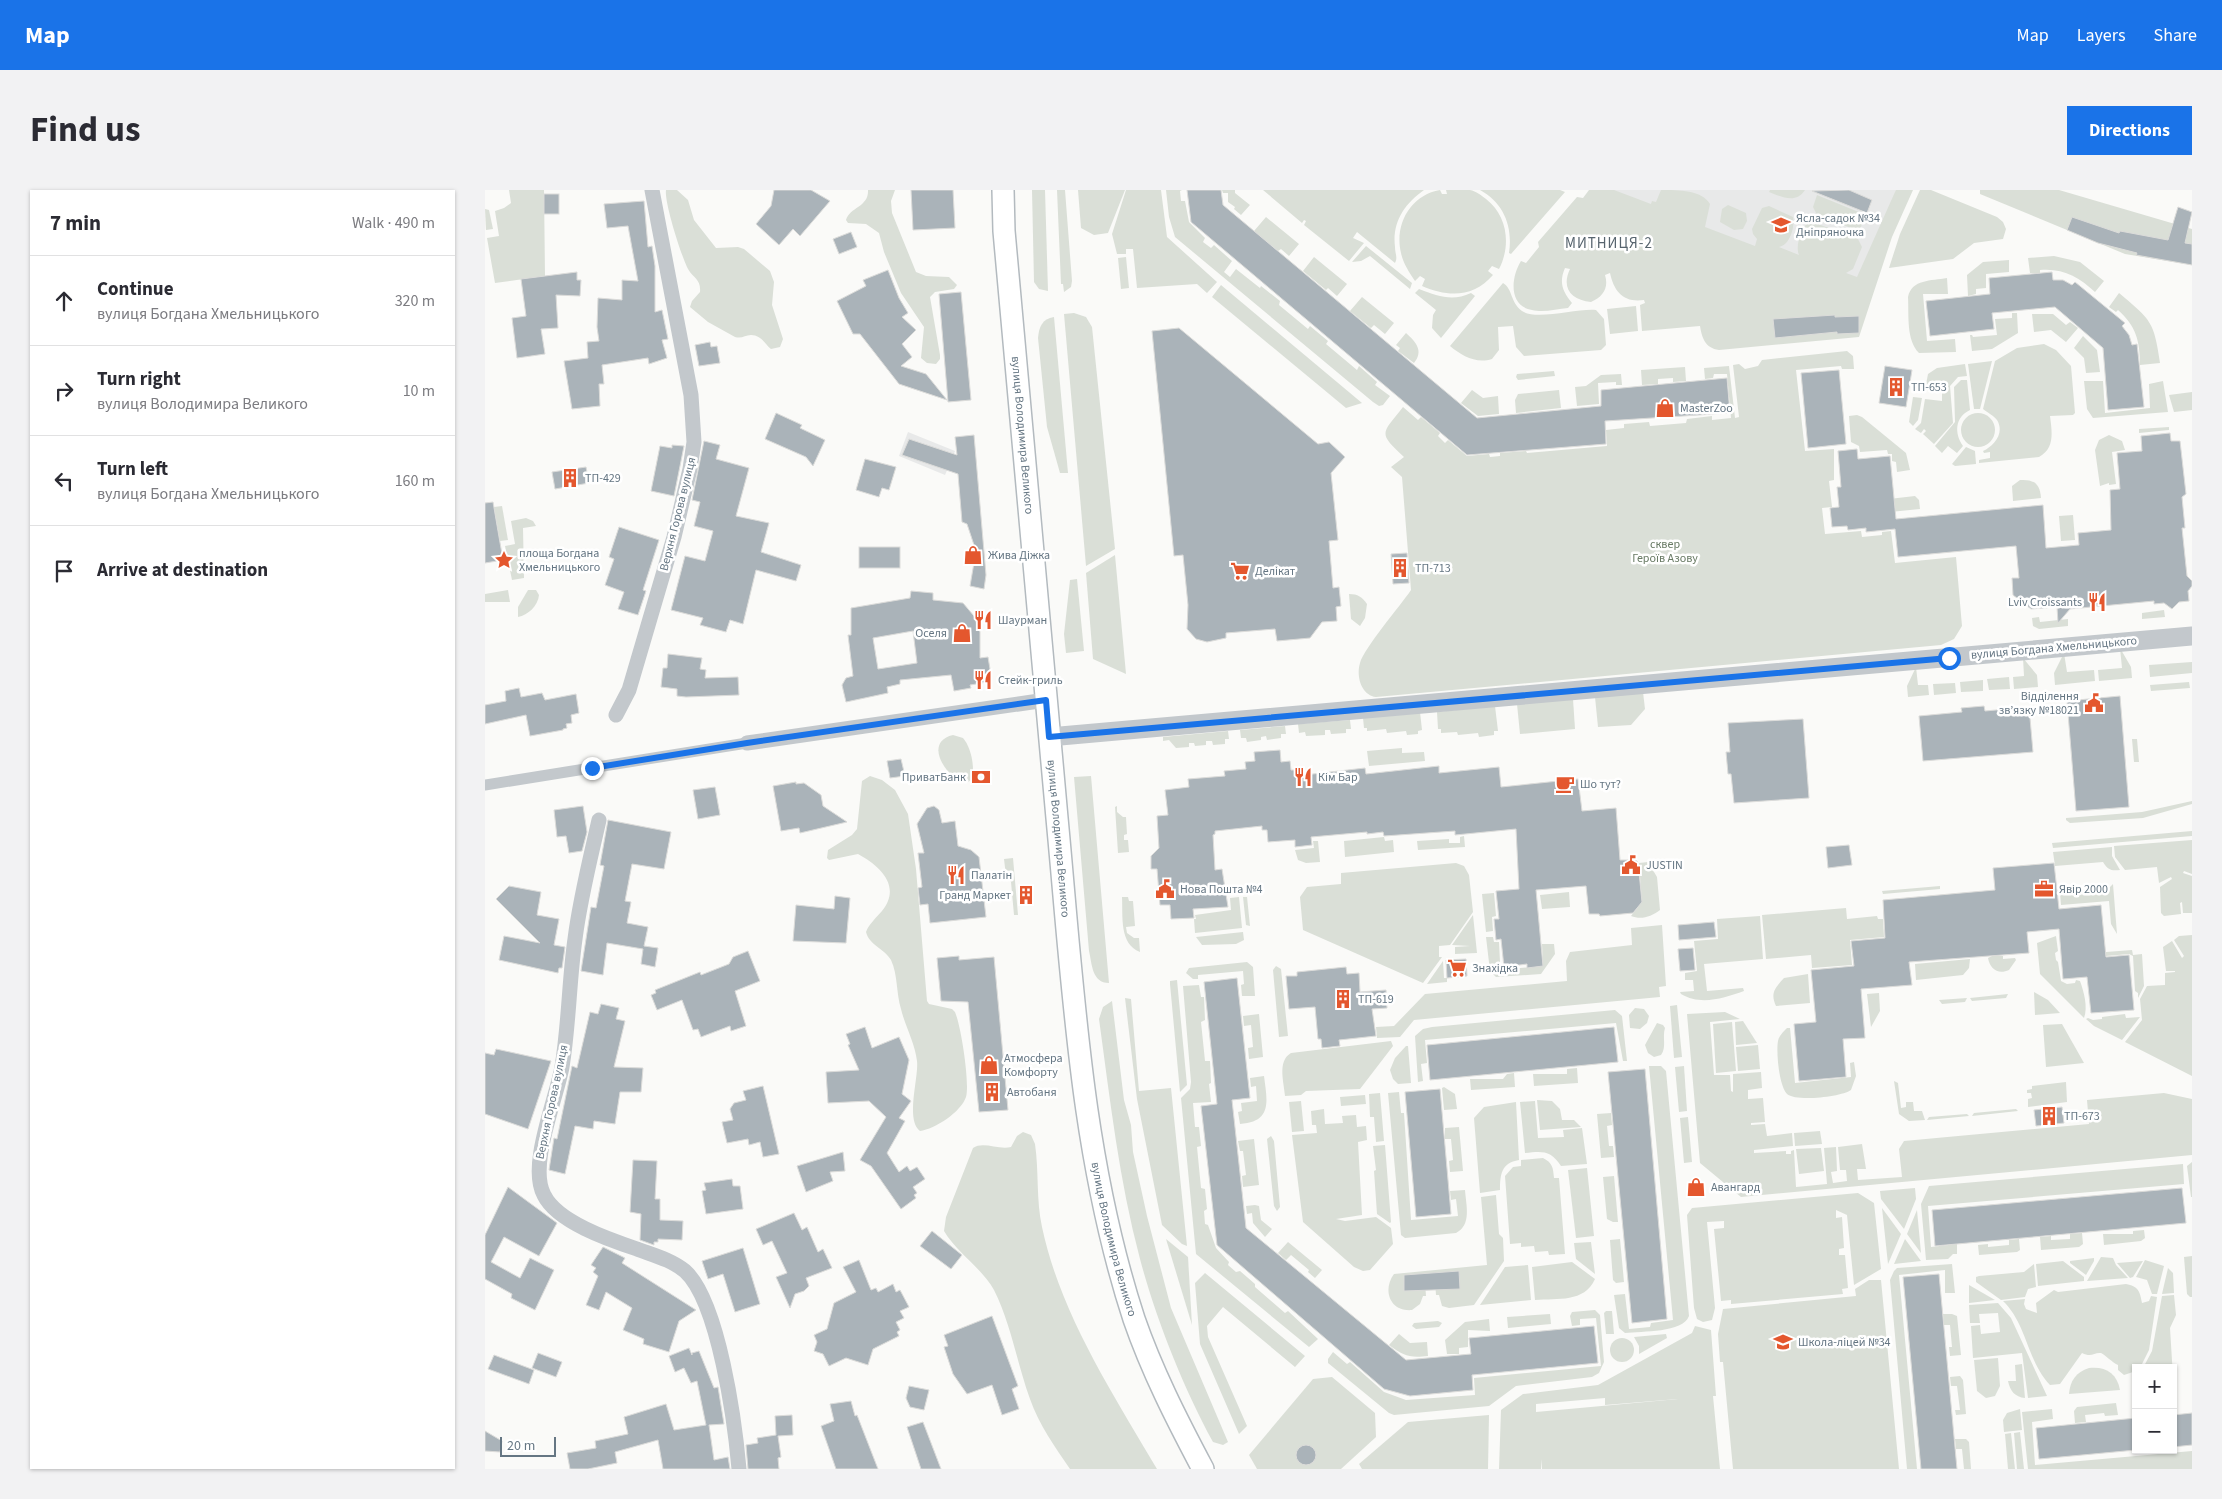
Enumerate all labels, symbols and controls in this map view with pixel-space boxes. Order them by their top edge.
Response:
text: Map [25,18,70,53]
text: Map [2017,23,2049,48]
text: Layers [2077,23,2126,48]
text: Share [2154,23,2197,48]
text: Find us [30,105,140,155]
button: Directions [2067,106,2192,155]
text: 7 min [50,208,101,238]
place label: Ясла-садок №34 Дніпряночка [1796,210,1880,241]
text: Walk · 490 m [352,212,435,234]
school or university icon: Ясла-садок №34 Дніпряночка [1770,214,1792,236]
district label: МИТНИЦЯ-2 [1565,233,1653,254]
text: Continue [97,276,174,303]
icon: ahead [50,287,78,315]
text: 320 m [395,290,435,312]
text: вулиця Богдана Хмельницького [97,303,319,325]
street label: вулиця Володимира Великого [1007,355,1038,515]
text: Turn right [97,366,181,393]
building icon: ТП-653 [1885,376,1907,398]
icon: right [50,377,78,405]
place label: ТП-653 [1911,379,1947,396]
text: 10 m [403,380,435,402]
text: вулиця Володимира Великого [97,393,308,415]
shop icon: MasterZoo [1654,397,1676,419]
place label: MasterZoo [1680,400,1733,417]
street label: Верхня Горова вулиця [656,455,700,573]
text: Turn left [97,456,168,483]
icon: left [50,467,78,495]
building icon: ТП-429 [559,467,581,489]
text: 160 m [395,470,435,492]
place label: ТП-429 [585,470,621,487]
text: вулиця Богдана Хмельницького [97,483,319,505]
park label: сквер Героїв Азову [1632,536,1698,567]
shop icon: Жива Діжка [962,544,984,566]
place label: площа Богдана Хмельницького [519,545,600,576]
place label: Жива Діжка [988,547,1050,564]
place icon: площа Богдана Хмельницького [493,549,515,571]
icon: arrive [50,557,78,585]
text: Arrive at destination [97,557,268,584]
building icon: ТП-713 [1389,557,1411,579]
supermarket icon: Делікат [1229,560,1251,582]
place label: ТП-713 [1415,560,1451,577]
place label: Делікат [1255,563,1296,580]
restaurant icon: Lviv Croissants [2086,591,2108,613]
place label: Lviv Croissants [2008,594,2082,611]
restaurant icon: Шаурман [972,609,994,631]
place label: Шаурман [998,612,1047,629]
shop icon: Оселя [951,622,973,644]
place label: Оселя [915,625,947,642]
street label: вулиця Богдана Хмельницького [1970,632,2138,664]
route start [1938,647,1961,670]
restaurant icon: Стейк-гриль [972,669,994,691]
place label: Стейк-гриль [998,672,1063,689]
place label: Відділення зв’язку №18021 [1999,688,2079,719]
public building icon: Відділення зв’язку №18021 [2083,692,2105,714]
route end [581,757,604,780]
street label: вулиця Володимира Великого [1043,759,1074,918]
bank icon: ПриватБанк [970,766,992,788]
restaurant icon: Кім Бар [1292,766,1314,788]
place label: ПриватБанк [902,769,966,786]
place label: Кім Бар [1318,769,1358,786]
cafe icon: Шо тут? [1554,773,1576,795]
place label: Шо тут? [1580,776,1621,793]
public building icon: JUSTIN [1620,854,1642,876]
place label: JUSTIN [1646,857,1683,874]
restaurant icon: Палатін [945,864,967,886]
place label: Палатін [971,867,1012,884]
public building icon: Нова Пошта №4 [1154,878,1176,900]
office icon: Явір 2000 [2033,878,2055,900]
place label: Нова Пошта №4 [1180,881,1263,898]
place label: Явір 2000 [2059,881,2108,898]
building icon: Гранд Маркет [1015,884,1037,906]
place label: Гранд Маркет [939,887,1011,904]
supermarket icon: Знахідка [1446,957,1468,979]
place label: Знахідка [1472,960,1518,977]
building icon: ТП-619 [1332,988,1354,1010]
place label: ТП-619 [1358,991,1394,1008]
street label: Верхня Горова вулиця [532,1043,572,1161]
place label: Атмосфера Комфорту [1004,1050,1063,1081]
shop icon: Атмосфера Комфорту [978,1054,1000,1076]
building icon: Автобаня [981,1081,1003,1103]
place label: Автобаня [1007,1084,1057,1101]
building icon: ТП-673 [2038,1105,2060,1127]
place label: ТП-673 [2064,1108,2100,1125]
street label: вулиця Володимира Великого [1087,1161,1141,1318]
shop icon: Авангард [1685,1176,1707,1198]
place label: Авангард [1711,1179,1761,1196]
school or university icon: Школа-ліцей №34 [1772,1331,1794,1353]
place label: Школа-ліцей №34 [1798,1334,1891,1351]
map controls [2132,1364,2177,1454]
button: + [2132,1364,2177,1409]
button: − [2132,1409,2177,1454]
scale bar [500,1434,556,1457]
text: 20 m [507,1436,535,1456]

